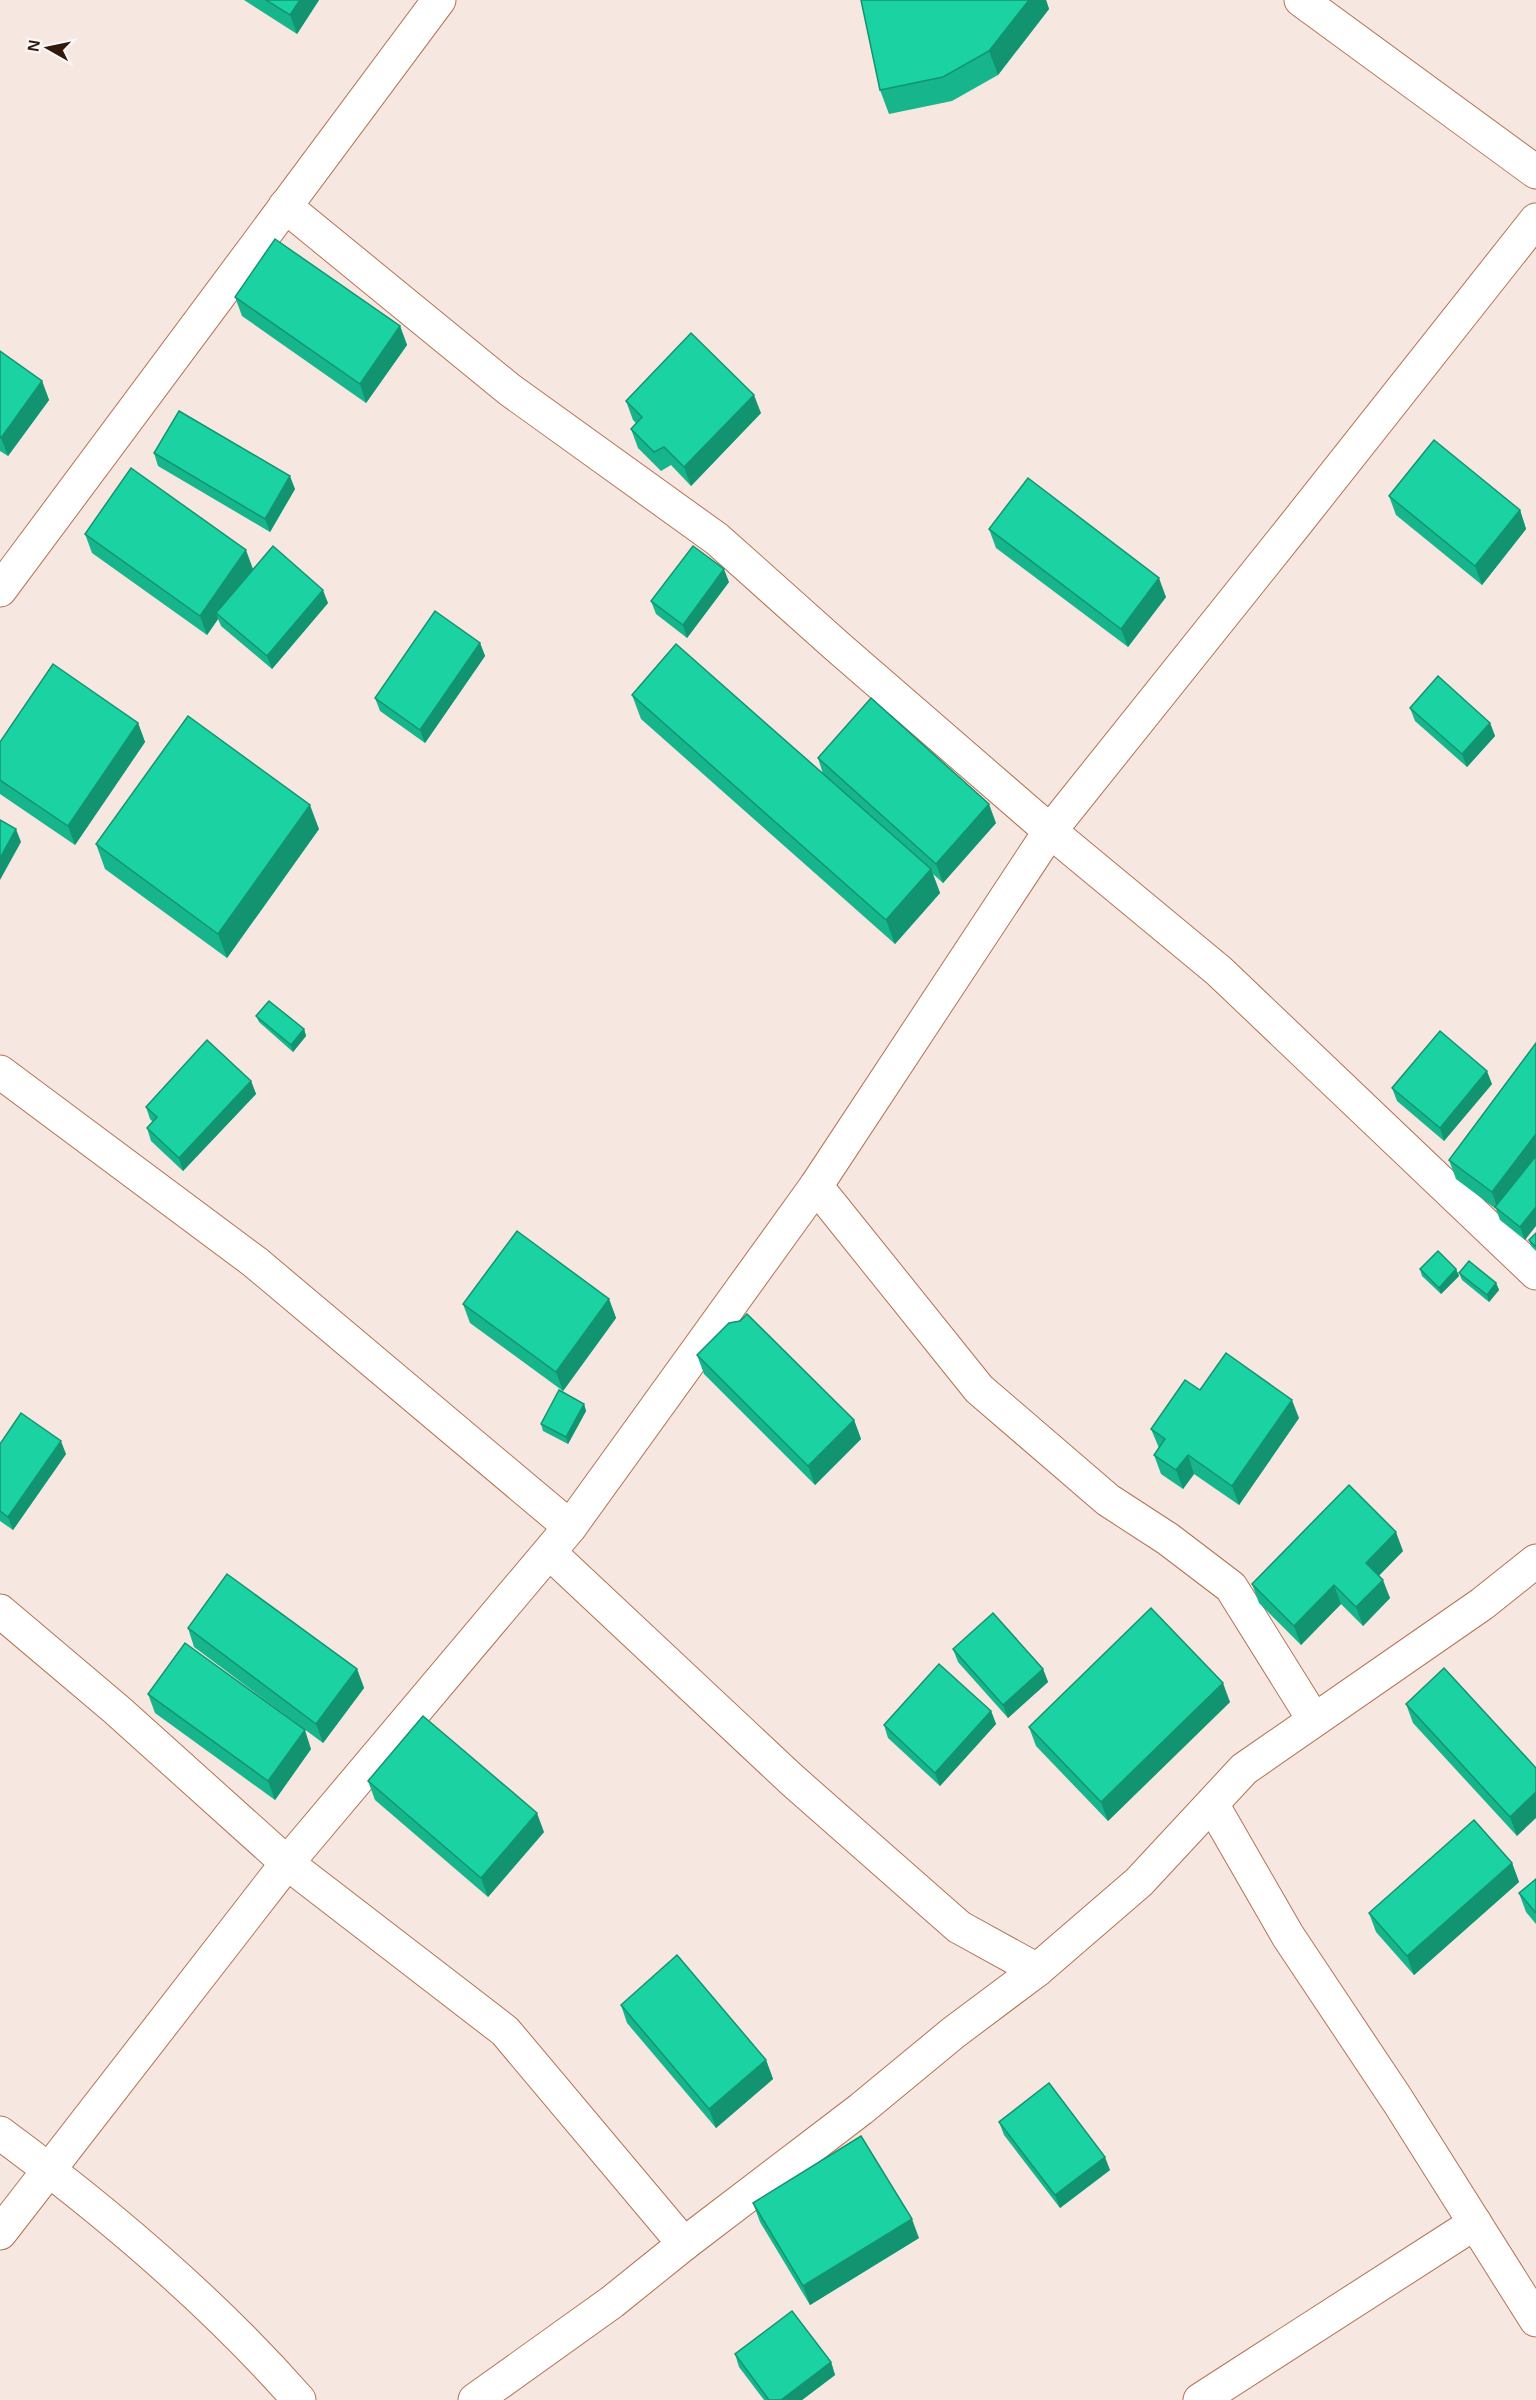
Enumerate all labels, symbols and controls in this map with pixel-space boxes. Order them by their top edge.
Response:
north arrow [18,18,78,78]
text: N [24,39,43,53]

